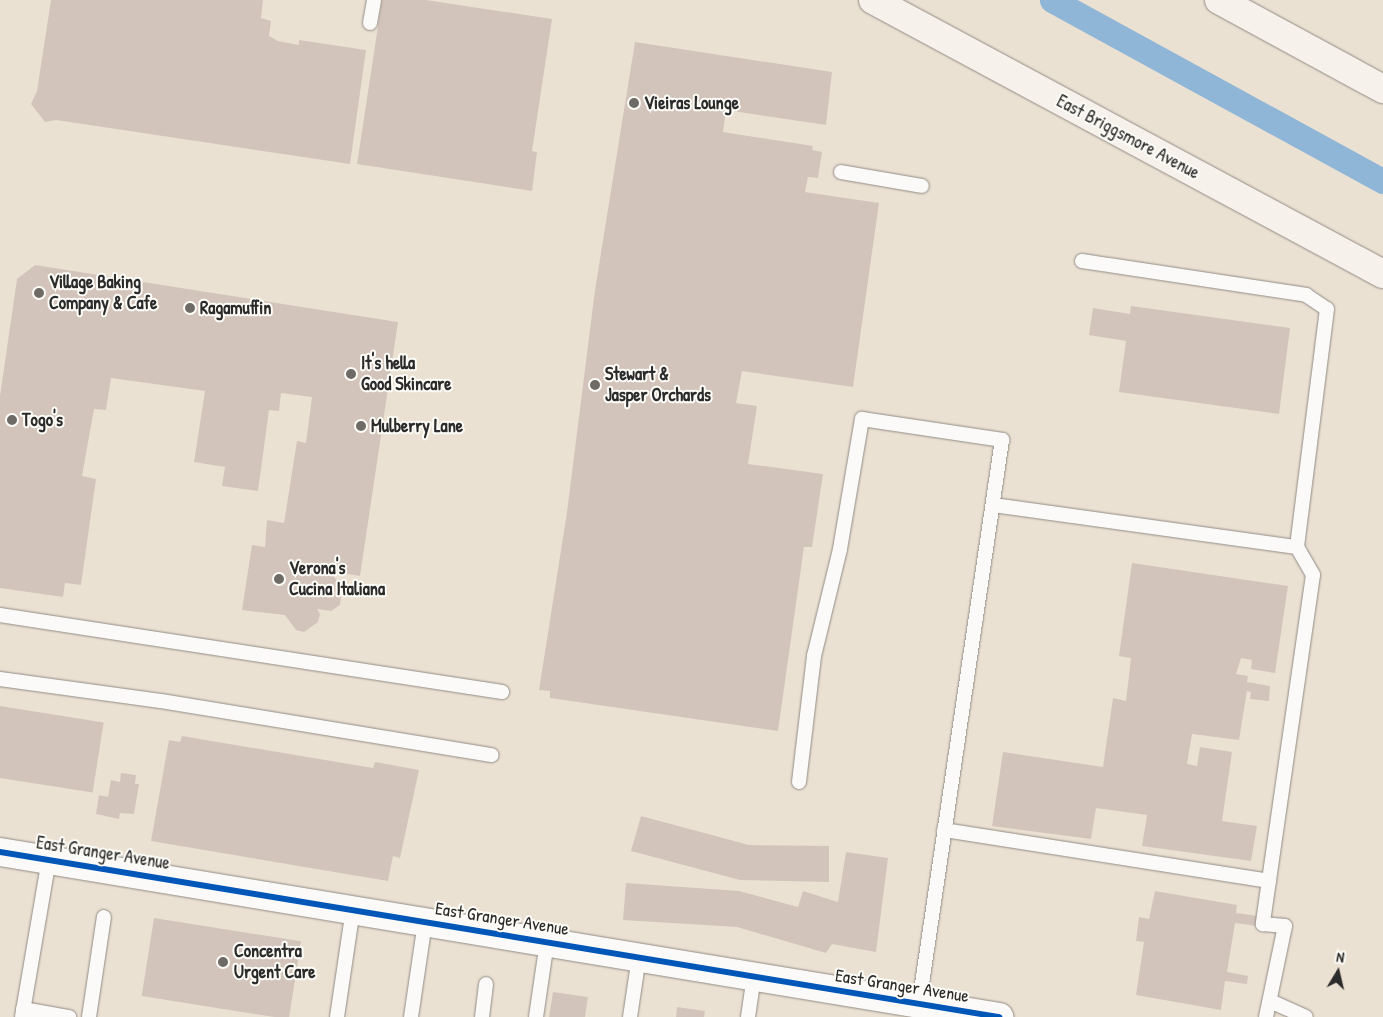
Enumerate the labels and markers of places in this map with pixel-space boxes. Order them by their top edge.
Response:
place label: Vieiras Lounge [644,92,739,114]
marker: Vieiras Lounge [628,97,640,109]
place label: Village Baking Company & Cafe [49,272,157,314]
marker: Village Baking Company & Cafe [33,287,45,299]
place label: Ragamuffin [200,297,271,319]
marker: Ragamuffin [184,302,196,314]
place label: It's hella Good Skincare [361,353,451,396]
place label: Stewart & Jasper Orchards [605,364,711,406]
marker: It's hella Good Skincare [345,368,357,380]
marker: Stewart & Jasper Orchards [589,379,601,391]
place label: Togo's [22,409,63,431]
marker: Togo's [6,414,18,426]
place label: Mulberry Lane [371,415,463,437]
marker: Mulberry Lane [355,420,367,432]
place label: Verona's Cucina Italiana [289,558,385,600]
marker: Verona's Cucina Italiana [273,573,285,585]
place label: Concentra Urgent Care [234,941,315,984]
marker: Concentra Urgent Care [216,955,230,969]

